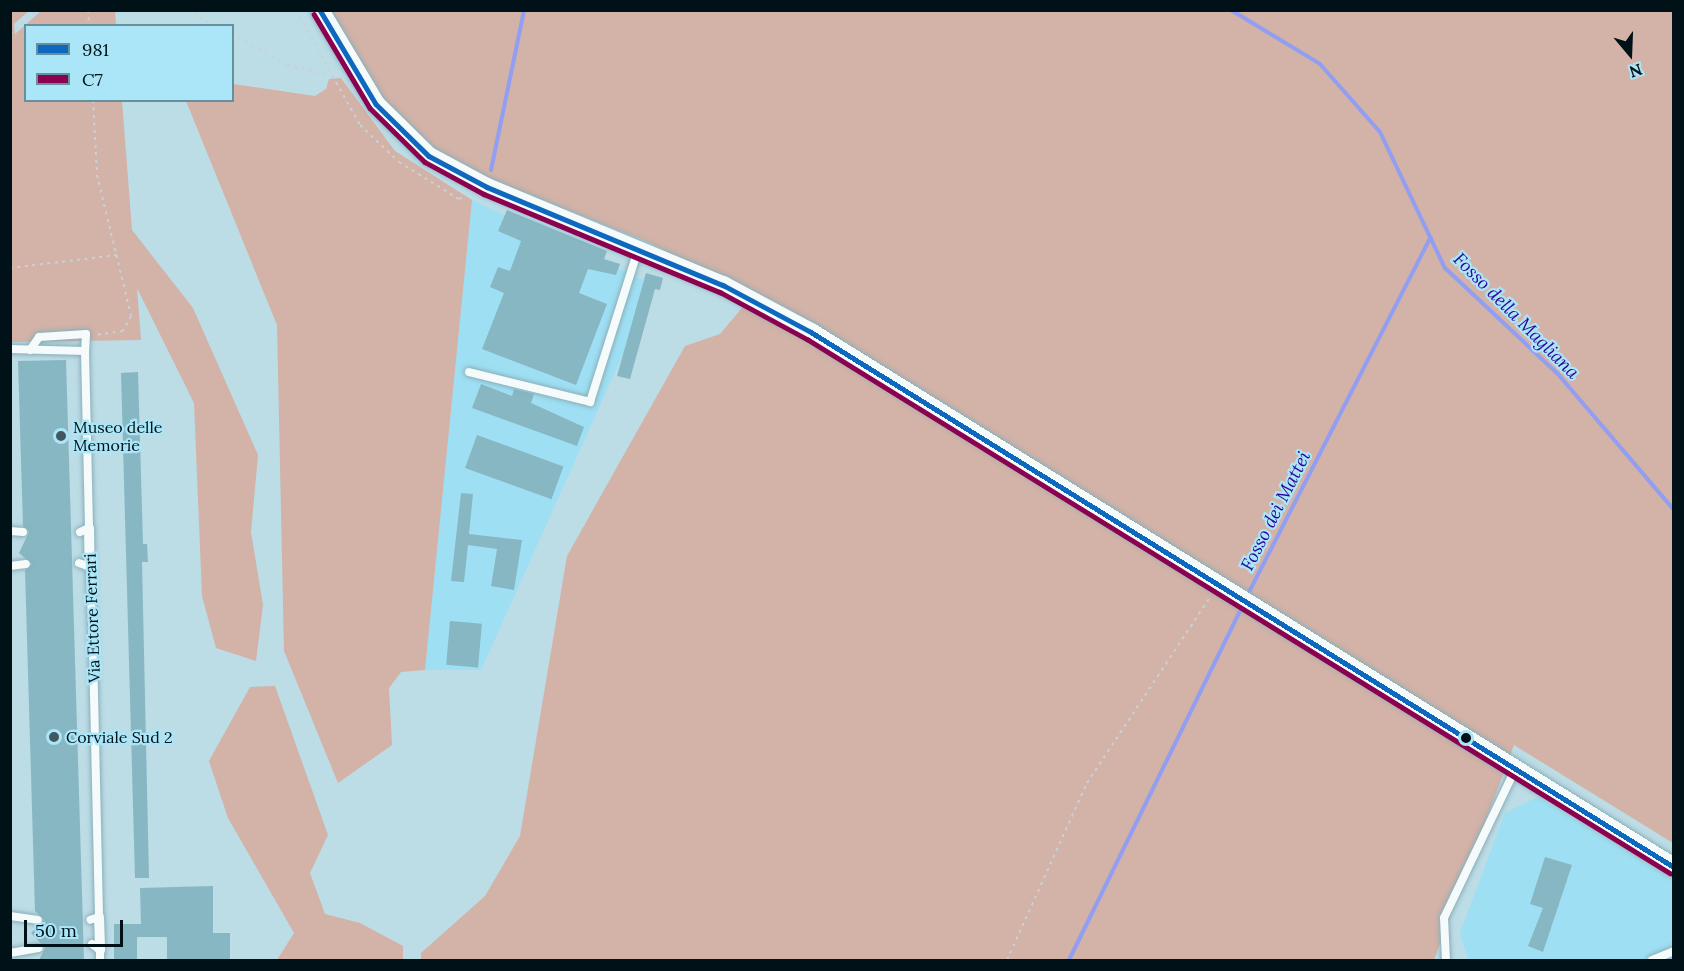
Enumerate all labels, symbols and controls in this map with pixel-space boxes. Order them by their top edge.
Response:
legend [24,24,234,102]
north arrow [1600,24,1660,84]
text: 981 [82,38,109,61]
text: N [1627,60,1645,82]
text: C7 [82,68,103,91]
water label: Fosso della Magliana [1449,249,1583,383]
place label: Museo delle Memorie [73,417,162,455]
marker: Museo delle Memorie [54,429,68,443]
water label: Fosso dei Mattei [1237,448,1315,574]
street label: Via Ettore Ferrari [80,553,104,683]
place label: Corviale Sud 2 [66,727,173,747]
marker: Corviale Sud 2 [47,730,61,744]
unlabelled marker [1460,732,1472,744]
scale bar [27,908,126,946]
text: 50 m [35,919,77,942]

